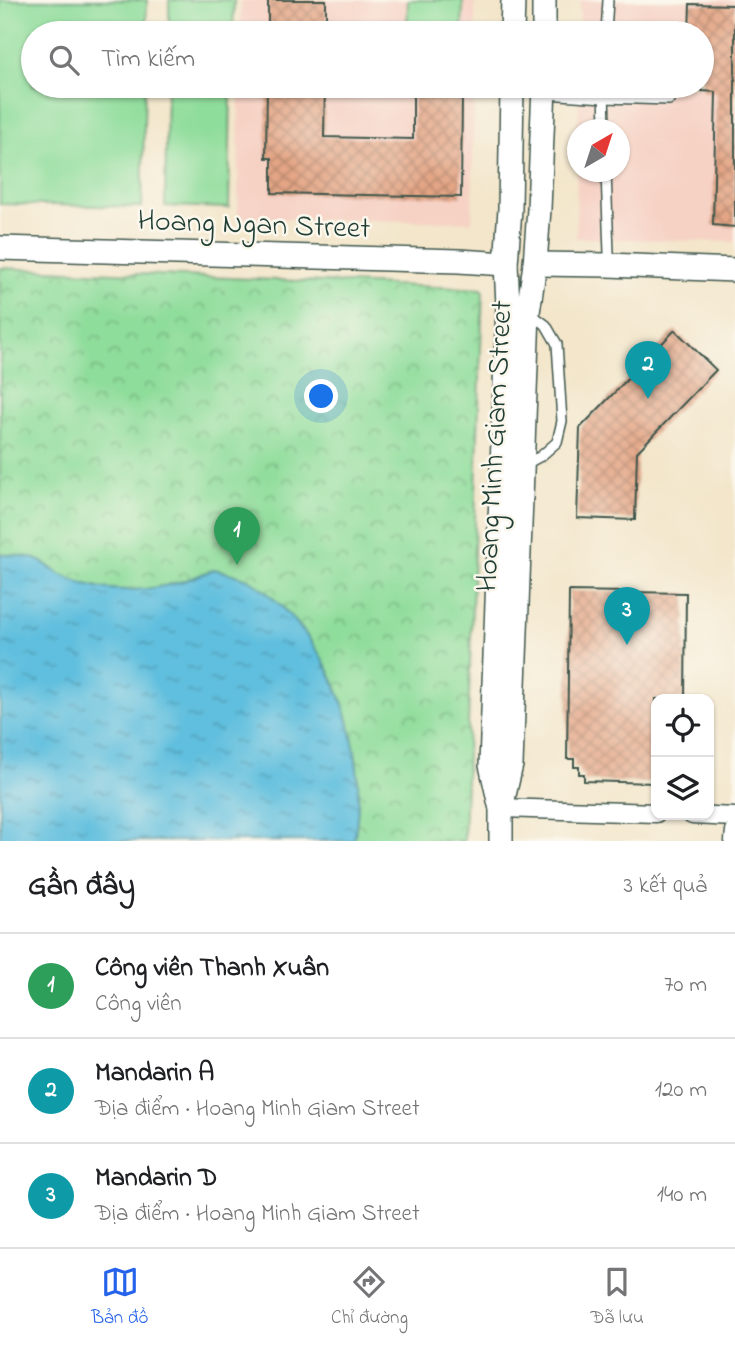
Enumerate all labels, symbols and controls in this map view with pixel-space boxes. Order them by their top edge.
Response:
search box [21,21,714,98]
icon: search [45,41,83,79]
text: Tìm kiếm [101,41,195,79]
north arrow [567,119,630,182]
street label: Hoang Ngan Street [137,200,371,252]
street label: Hoang Minh Giam Street [466,299,526,593]
pin: 2 [625,341,671,399]
your location [304,379,338,413]
pin: 1 [214,507,260,565]
pin: 3 [604,587,650,645]
map controls [651,694,714,820]
button: locate [651,694,714,757]
button: layers [651,757,714,820]
text: Gần đây [28,865,135,909]
text: 3 kết quả [624,870,707,903]
text: Công viên Thanh Xuân [95,950,329,988]
text: 1 [47,969,55,1002]
text: 70 m [664,969,707,1002]
text: Công viên [95,988,182,1021]
text: Mandarin A [95,1055,214,1093]
text: 2 [45,1074,57,1107]
text: 120 m [655,1074,707,1107]
text: Địa điểm · Hoang Minh Giam Street [95,1093,420,1126]
text: Mandarin D [95,1160,217,1198]
text: 3 [46,1179,56,1212]
text: 140 m [657,1179,707,1212]
text: Địa điểm · Hoang Minh Giam Street [95,1198,420,1231]
tab: Bản đồ [91,1263,148,1332]
tab: Chỉ đường [331,1263,408,1332]
tab: Đã lưu [591,1263,644,1332]

